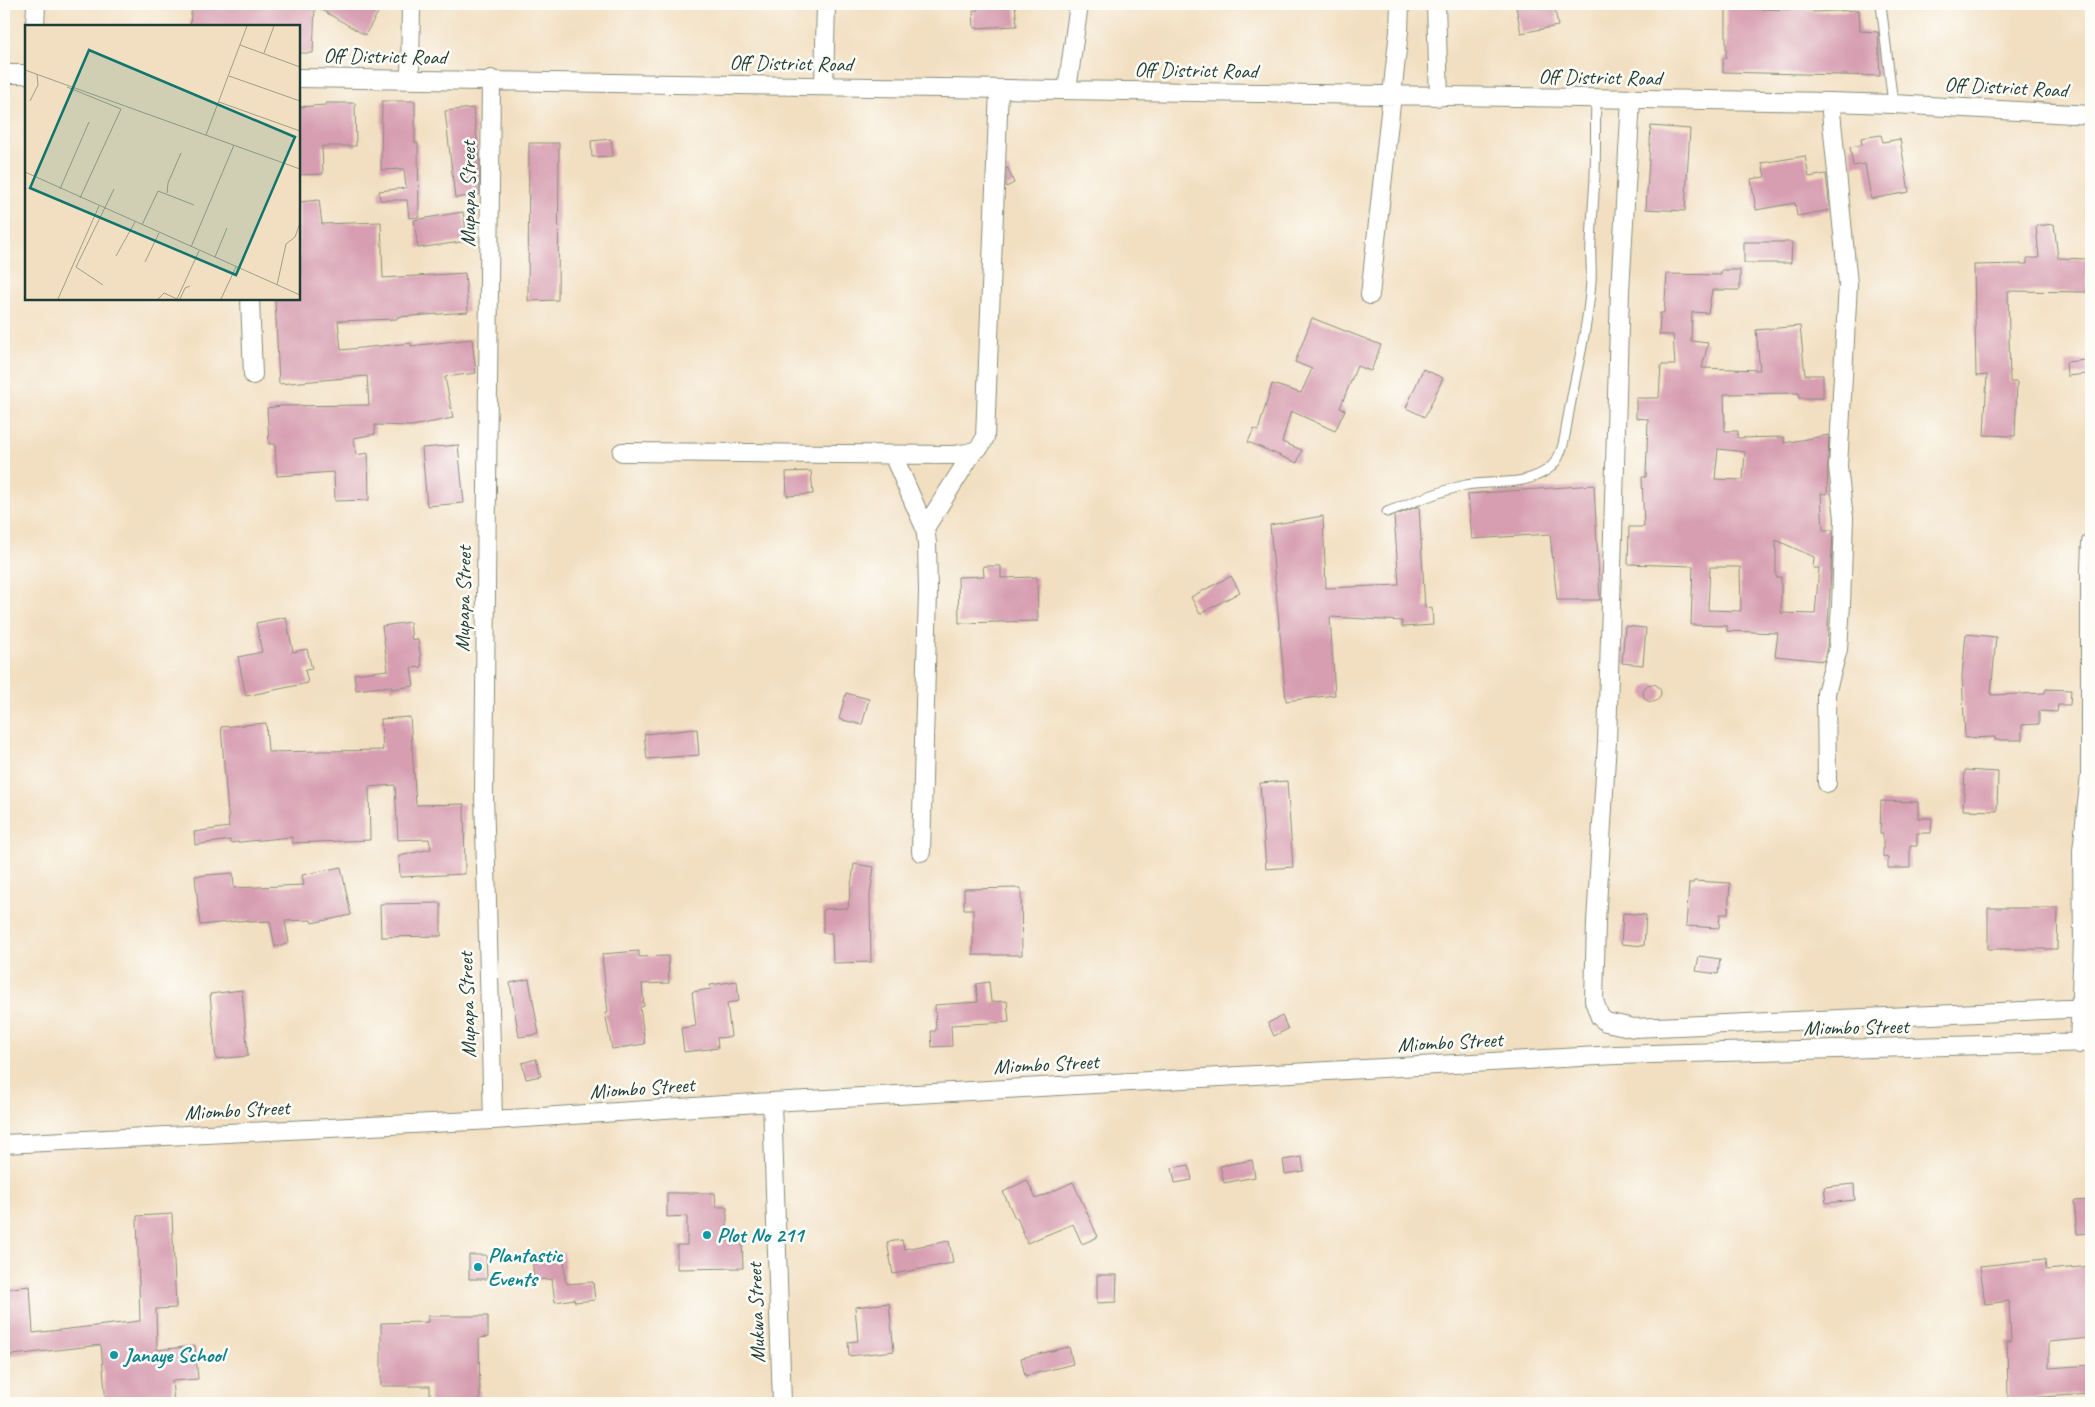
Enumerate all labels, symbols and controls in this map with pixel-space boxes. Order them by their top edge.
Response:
inset map [25,25,300,300]
street label: Off District Road [323,42,450,70]
street label: Off District Road [729,49,856,77]
street label: Off District Road [1134,56,1261,84]
street label: Off District Road [1538,63,1665,91]
street label: Off District Road [1944,71,2071,103]
street label: Mupapa Street [455,139,481,247]
street label: Mupapa Street [449,544,477,652]
street label: Mupapa Street [452,950,482,1058]
street label: Miombo Street [1803,1013,1911,1041]
street label: Miombo Street [1397,1026,1505,1058]
street label: Miombo Street [993,1048,1101,1080]
street label: Miombo Street [589,1071,698,1105]
street label: Miombo Street [184,1094,292,1126]
place label: Plot No 211 [717,1222,806,1248]
marker: Plot No 211 [701,1229,713,1241]
place label: Plantastic Events [488,1242,564,1292]
street label: Mukwa Street [741,1260,771,1364]
marker: Plantastic Events [472,1261,484,1273]
place label: Janaye School [122,1342,229,1369]
marker: Janaye School [108,1349,120,1361]

